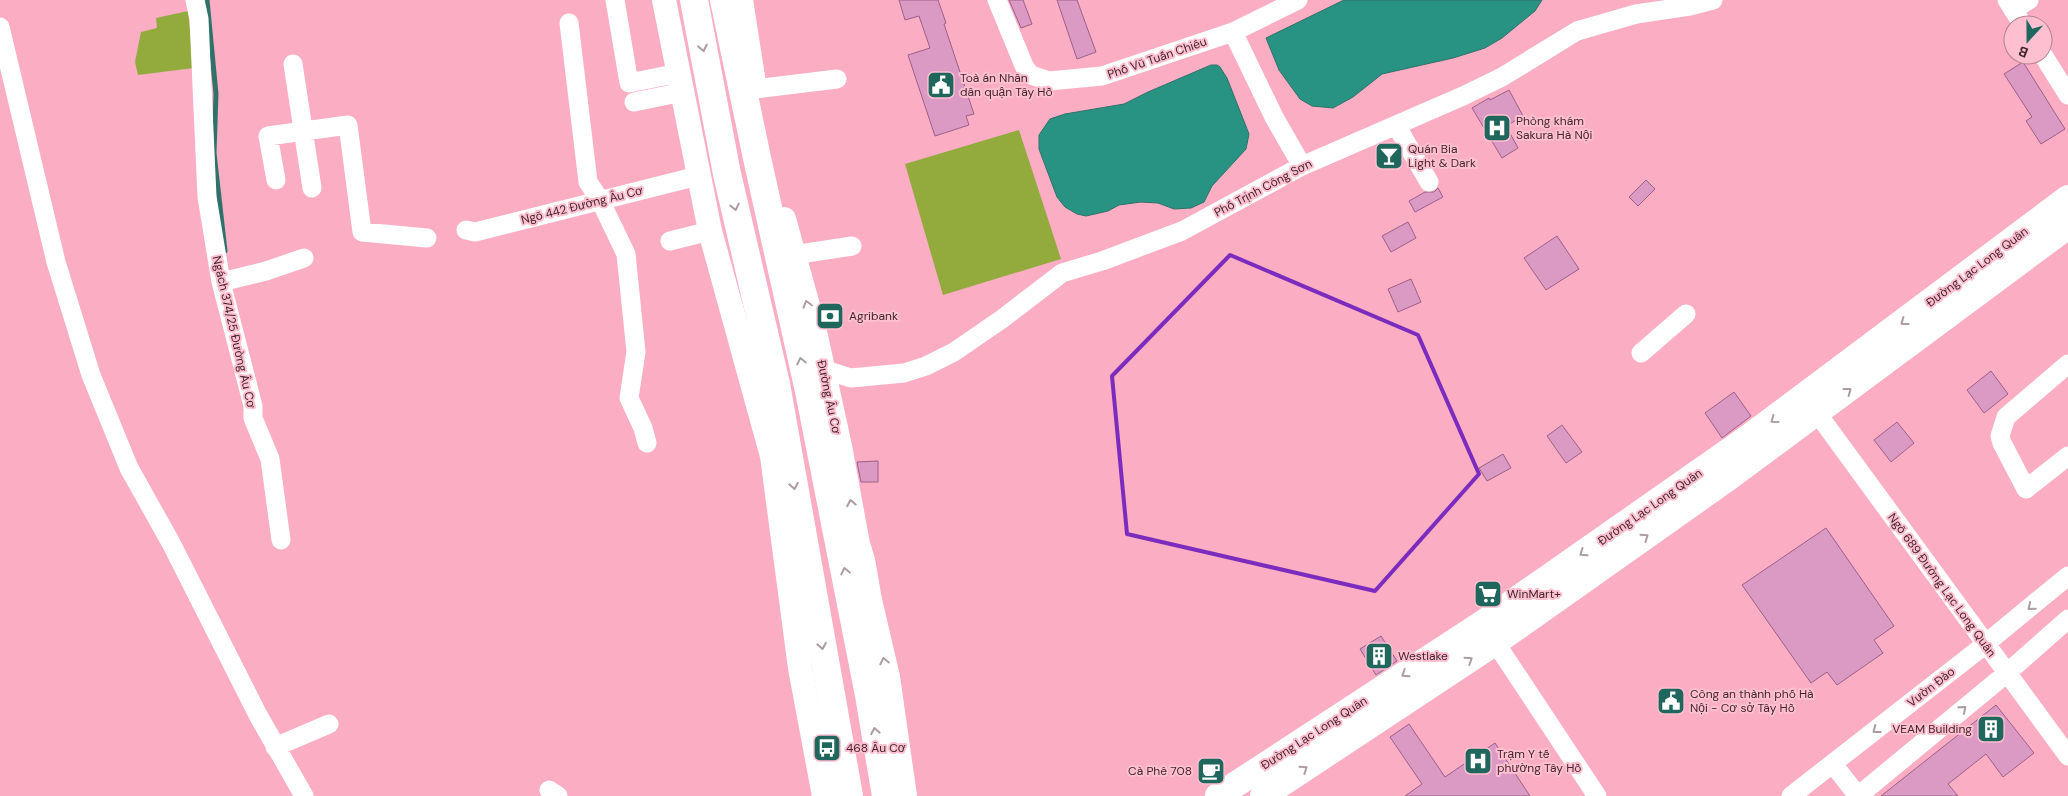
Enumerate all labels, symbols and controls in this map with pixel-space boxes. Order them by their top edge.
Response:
north arrow [2003,15,2053,65]
street label: Phố Vũ Tuấn Chiêu [1105,33,1209,82]
text: B [2016,42,2031,62]
one-way arrow [698,43,708,52]
public building icon: Toà án Nhân dân quận Tây Hồ [926,70,956,100]
place label: Toà án Nhân dân quận Tây Hồ [960,70,1053,100]
hospital icon: Phòng khám Sakura Hà Nội [1482,113,1512,143]
place label: Phòng khám Sakura Hà Nội [1516,113,1592,143]
bar icon: Quán Bia Light & Dark [1374,141,1404,171]
place label: Quán Bia Light & Dark [1408,141,1476,171]
street label: Phố Trịnh Công Sơn [1211,155,1315,221]
street label: Ngõ 442 Đường Âu Cơ [519,182,645,228]
one-way arrow [729,203,740,212]
street label: Đường Lạc Long Quân [1923,223,2031,311]
street label: Ngách 374/25 Đường Âu Cơ [209,254,259,410]
one-way arrow [803,300,813,309]
bank icon: Agribank [815,301,845,331]
place label: Agribank [849,308,898,324]
one-way arrow [1901,317,1910,325]
one-way arrow [796,356,807,365]
street label: Đường Âu Cơ [813,358,845,436]
one-way arrow [1842,388,1851,396]
one-way arrow [1770,414,1779,423]
street label: Đường Lạc Long Quân [1595,465,1705,549]
one-way arrow [789,482,799,490]
one-way arrow [846,498,856,507]
street label: Ngõ 689 Đường Lạc Long Quân [1884,510,2000,660]
one-way arrow [1639,534,1649,543]
one-way arrow [1579,547,1589,556]
one-way arrow [840,567,850,576]
supermarket icon: WinMart+ [1473,579,1503,609]
place label: WinMart+ [1507,586,1561,602]
one-way arrow [2027,601,2036,610]
building icon: Westlake [1364,641,1394,671]
one-way arrow [817,642,827,650]
place label: Westlake [1398,648,1448,664]
one-way arrow [879,657,890,666]
one-way arrow [1463,657,1473,666]
street label: Vườn Đào [1904,663,1958,711]
one-way arrow [1402,668,1411,677]
public building icon: Công an thành phố Hà Nội - Cơ sở Tây Hồ [1656,686,1686,716]
place label: Công an thành phố Hà Nội - Cơ sở Tây Hồ [1690,686,1814,716]
street label: Đường Lạc Long Quân [1258,693,1370,773]
one-way arrow [1957,706,1966,714]
building icon: VEAM Building [1976,714,2006,744]
place label: VEAM Building [1892,721,1972,737]
one-way arrow [1872,724,1882,733]
one-way arrow [871,726,881,735]
bus stop icon: 468 Âu Cơ [812,733,842,763]
place label: 468 Âu Cơ [846,740,906,756]
hospital icon: Trạm Y tế phường Tây Hồ [1463,746,1493,776]
place label: Trạm Y tế phường Tây Hồ [1497,746,1581,776]
cafe icon: Cà Phê 708 [1196,756,1226,786]
place label: Cà Phê 708 [1128,763,1192,779]
one-way arrow [1298,766,1308,775]

